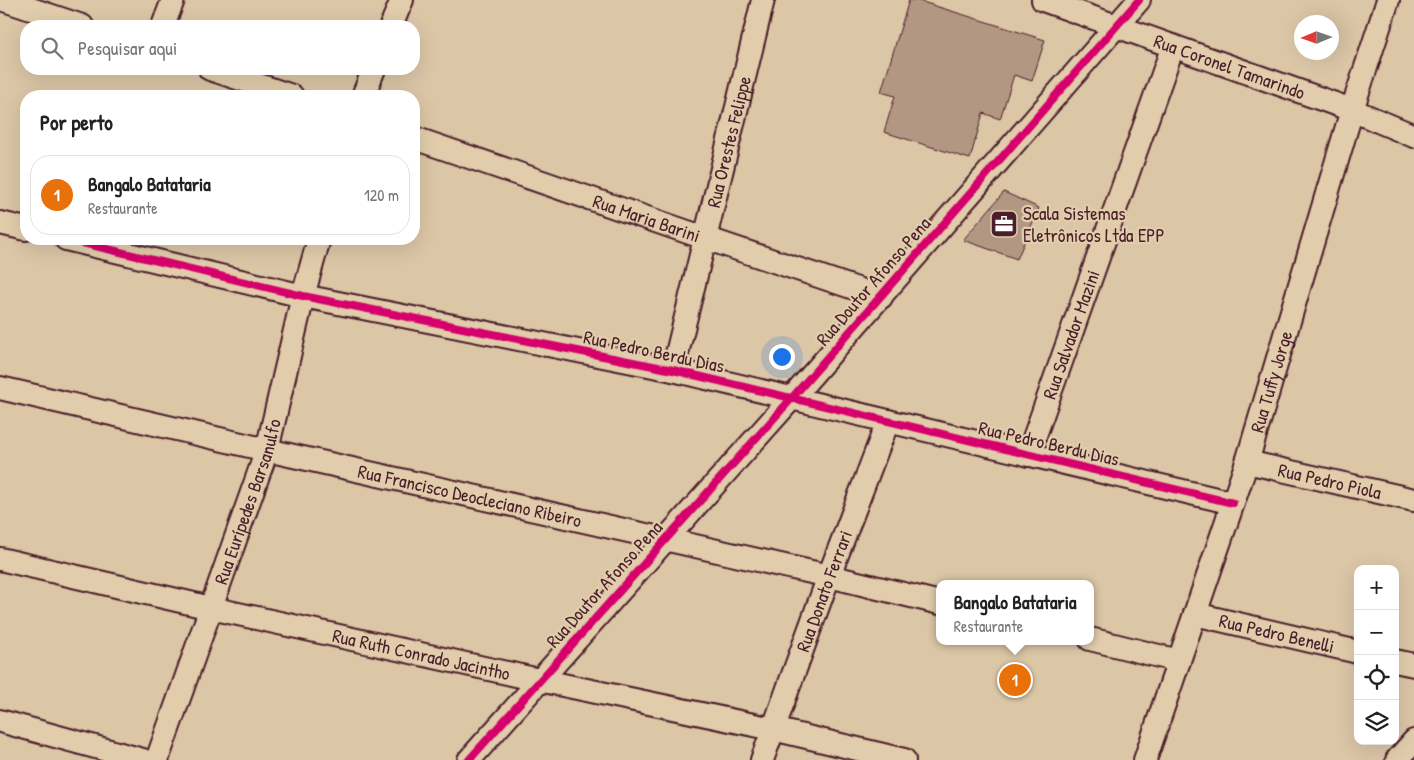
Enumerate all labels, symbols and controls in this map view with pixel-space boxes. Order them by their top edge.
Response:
north arrow [1294,15,1339,60]
search box [20,20,420,75]
street label: Rua Coronel Tamarindo [1150,28,1309,105]
icon: search [38,34,66,62]
text: Pesquisar aqui [78,35,177,61]
street label: Rua Orestes Felippe [700,73,757,210]
text: Por perto [40,108,113,137]
text: Bangalo Batataria [88,171,211,197]
text: 1 [54,184,60,206]
text: 120 m [364,184,399,206]
street label: Rua Maria Barini [590,187,704,248]
text: Restaurante [88,197,158,219]
place label: Scala Sistemas Eletrônicos Ltda EPP [1023,200,1165,248]
office icon: Scala Sistemas Eletrônicos Ltda EPP [989,209,1019,239]
street label: Rua Doutor Afonso Pena [810,211,937,351]
street label: Rua Salvador Mazini [1036,266,1106,402]
street label: Rua Pedro Berdu Dias [581,323,727,379]
street label: Rua Tuffy Jorge [1244,327,1299,436]
your location [769,344,795,370]
street label: Rua Pedro Berdu Dias [976,414,1122,472]
street label: Rua Eurípedes Barsanulfo [207,416,287,588]
street label: Rua Pedro Piola [1276,457,1385,505]
street label: Rua Francisco Deocleciano Ribeiro [356,458,585,533]
street label: Rua Doutor Afonso Pena [540,514,668,653]
street label: Rua Donato Ferrari [790,526,858,655]
map controls [1354,565,1399,745]
button: + [1354,565,1399,610]
popup [936,580,1094,645]
text: Bangalo Batataria [954,589,1076,615]
street label: Rua Pedro Benelli [1217,607,1337,659]
button: − [1354,610,1399,655]
text: Restaurante [954,615,1023,637]
street label: Rua Ruth Conrado Jacintho [330,622,513,686]
button: locate [1354,655,1399,700]
pin: 1 [999,661,1031,699]
button: layers [1354,700,1399,745]

